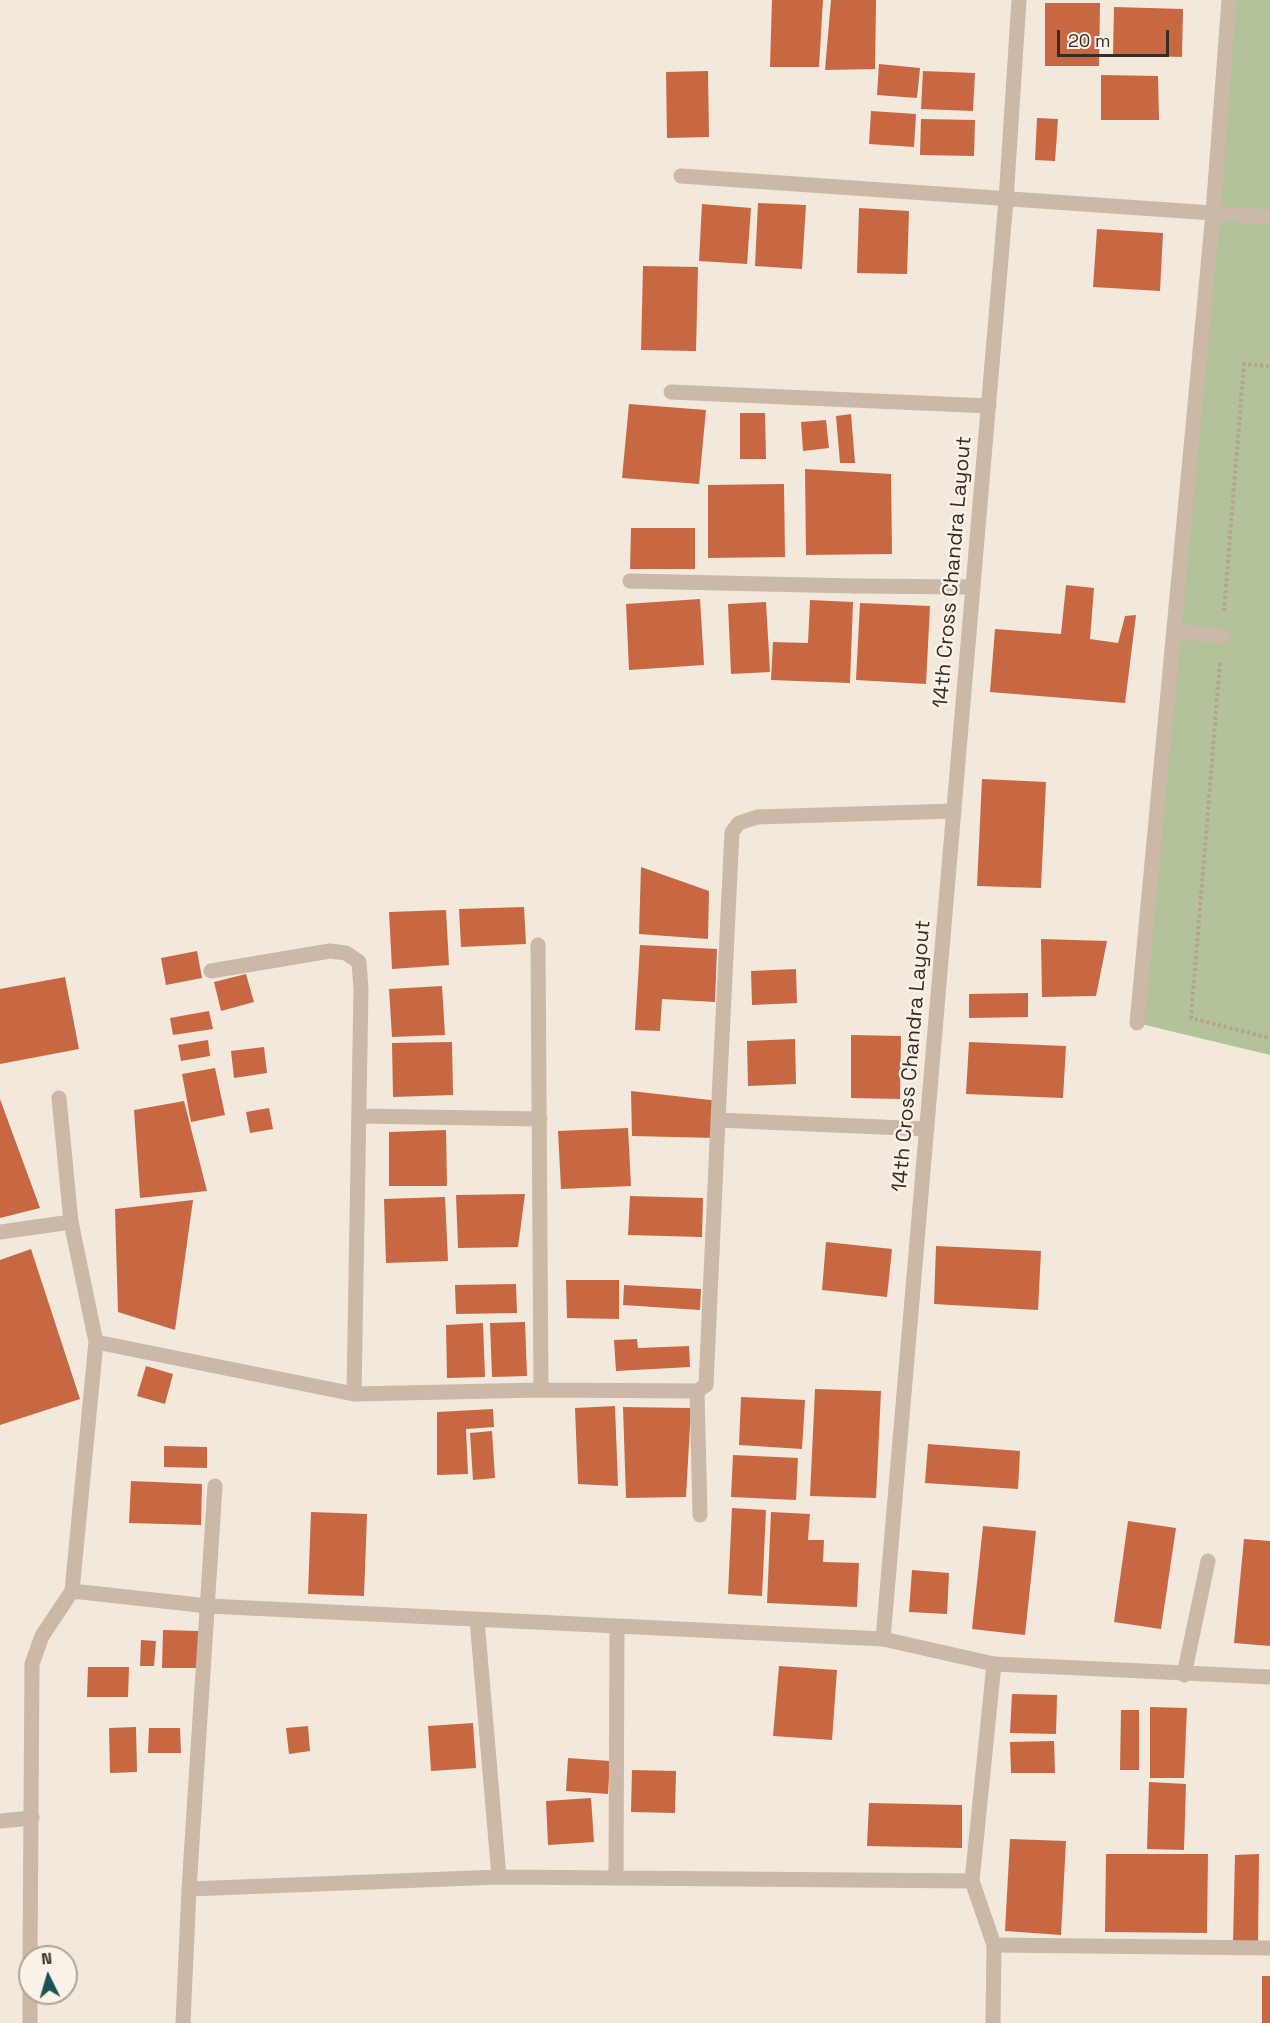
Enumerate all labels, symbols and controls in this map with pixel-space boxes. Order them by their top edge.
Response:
scale bar [1060,18,1172,56]
text: 20 m [1068,29,1111,52]
street label: 14th Cross Chandra Layout [929,435,977,709]
street label: 14th Cross Chandra Layout [888,919,936,1193]
north arrow [18,1945,78,2005]
text: N [40,1948,53,1969]

